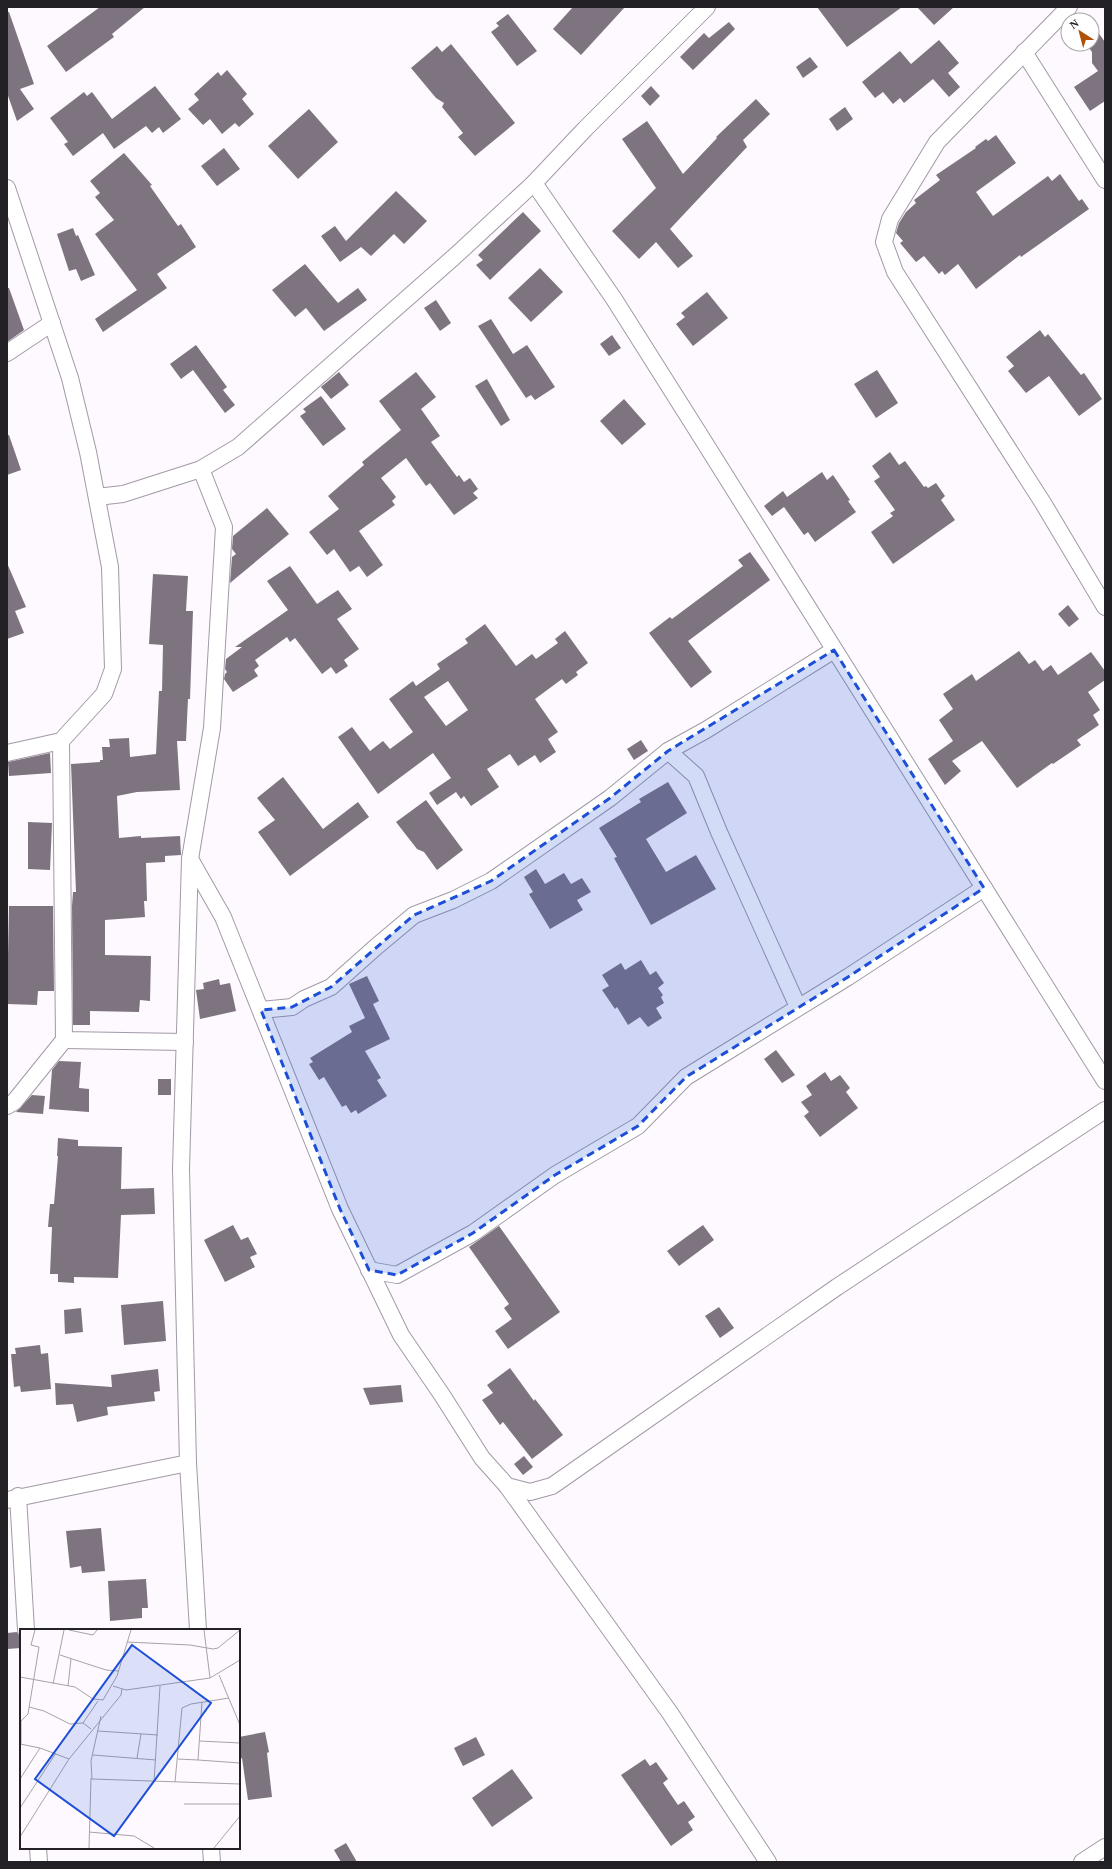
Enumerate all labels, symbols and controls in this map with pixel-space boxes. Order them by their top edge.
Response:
north arrow [1060,12,1100,52]
text: N [1067,17,1081,31]
inset map [20,1629,240,1849]

